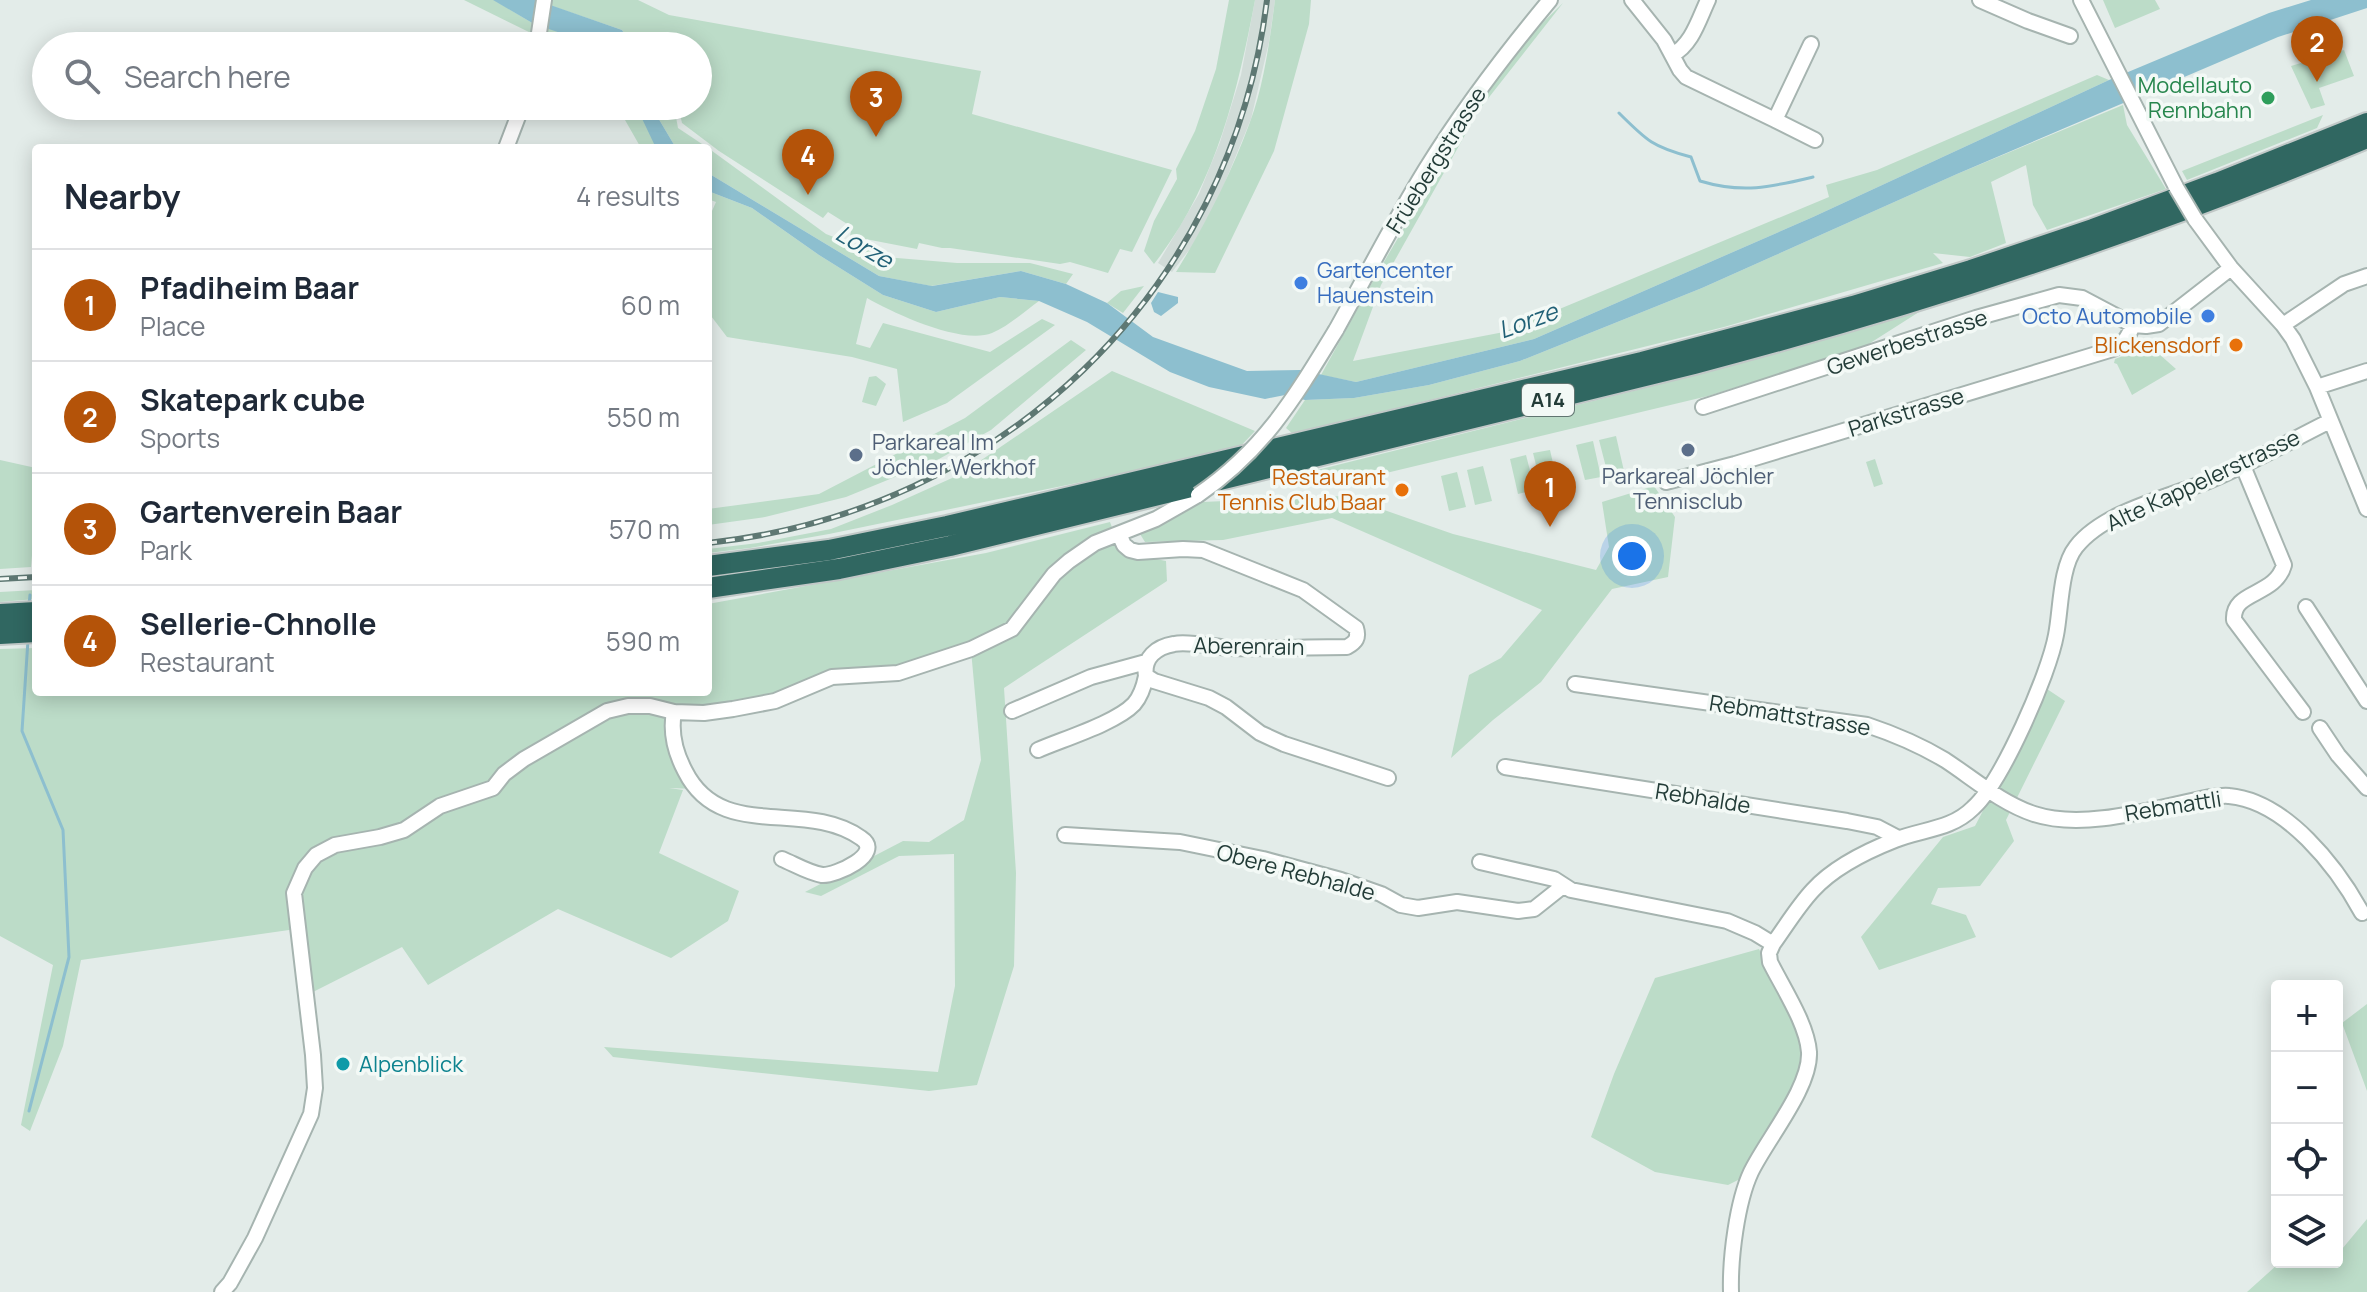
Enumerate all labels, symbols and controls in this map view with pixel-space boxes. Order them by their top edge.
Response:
pin: 2 [2291,16,2343,82]
search box [32,32,712,120]
icon: search [60,54,104,98]
text: Search here [124,56,291,97]
place label: Modellauto Rennbahn [2138,70,2252,125]
pin: 3 [850,71,902,137]
street label: Früebergstrasse [1379,81,1493,239]
marker: Modellauto Rennbahn [2259,89,2277,107]
pin: 4 [782,129,834,195]
text: Nearby [64,173,180,219]
text: 4 results [576,178,680,214]
water label: Lorze [830,216,901,277]
place label: Gartencenter Hauenstein [1317,255,1453,310]
text: Pfadiheim Baar [140,267,359,308]
marker: Gartencenter Hauenstein [1292,274,1310,292]
text: 1 [84,287,96,323]
text: 60 m [621,287,680,323]
water label: Lorze [1493,293,1564,346]
place label: Octo Automobile [2022,301,2192,331]
street label: Gewerbestrasse [1823,302,1991,382]
marker: Octo Automobile [2199,307,2217,325]
text: Place [140,308,205,344]
place label: Blickensdorf [2094,330,2220,360]
marker: Blickensdorf [2227,336,2245,354]
text: Skatepark cube [140,379,365,420]
street label: Parkstrasse [1844,380,1968,444]
road number: A14 [1522,384,1574,416]
text: 2 [82,399,98,435]
text: 550 m [607,399,680,435]
text: Sports [140,420,220,456]
street label: Alte Kappelerstrasse [2101,422,2305,538]
place label: Parkareal Im Jöchler Werkhof [872,427,1036,482]
marker: Parkareal Jöchler Tennisclub [1679,441,1697,459]
marker: Parkareal Im Jöchler Werkhof [847,446,865,464]
pin: 1 [1524,461,1576,527]
place label: Parkareal Jöchler Tennisclub [1602,461,1774,516]
place label: Restaurant Tennis Club Baar [1218,462,1386,517]
marker: Restaurant Tennis Club Baar [1393,481,1411,499]
text: Gartenverein Baar [140,491,402,532]
text: 3 [82,511,98,547]
text: 570 m [609,511,680,547]
text: Park [140,532,192,568]
your location [1612,536,1652,576]
text: Sellerie-Chnolle [140,603,377,644]
text: 4 [82,623,98,659]
text: 590 m [606,623,680,659]
street label: Aberenrain [1193,630,1305,662]
text: Restaurant [140,644,275,680]
street label: Rebmattstrasse [1707,687,1873,743]
street label: Rebhalde [1653,776,1753,820]
street label: Rebmattli [2123,784,2223,828]
street label: Obere Rebhalde [1213,836,1379,908]
map controls [2271,980,2343,1268]
button: + [2271,980,2343,1052]
place label: Alpenblick [359,1049,464,1079]
button: − [2271,1052,2343,1124]
marker: Alpenblick [334,1055,352,1073]
button: locate [2271,1124,2343,1196]
button: layers [2271,1196,2343,1268]

